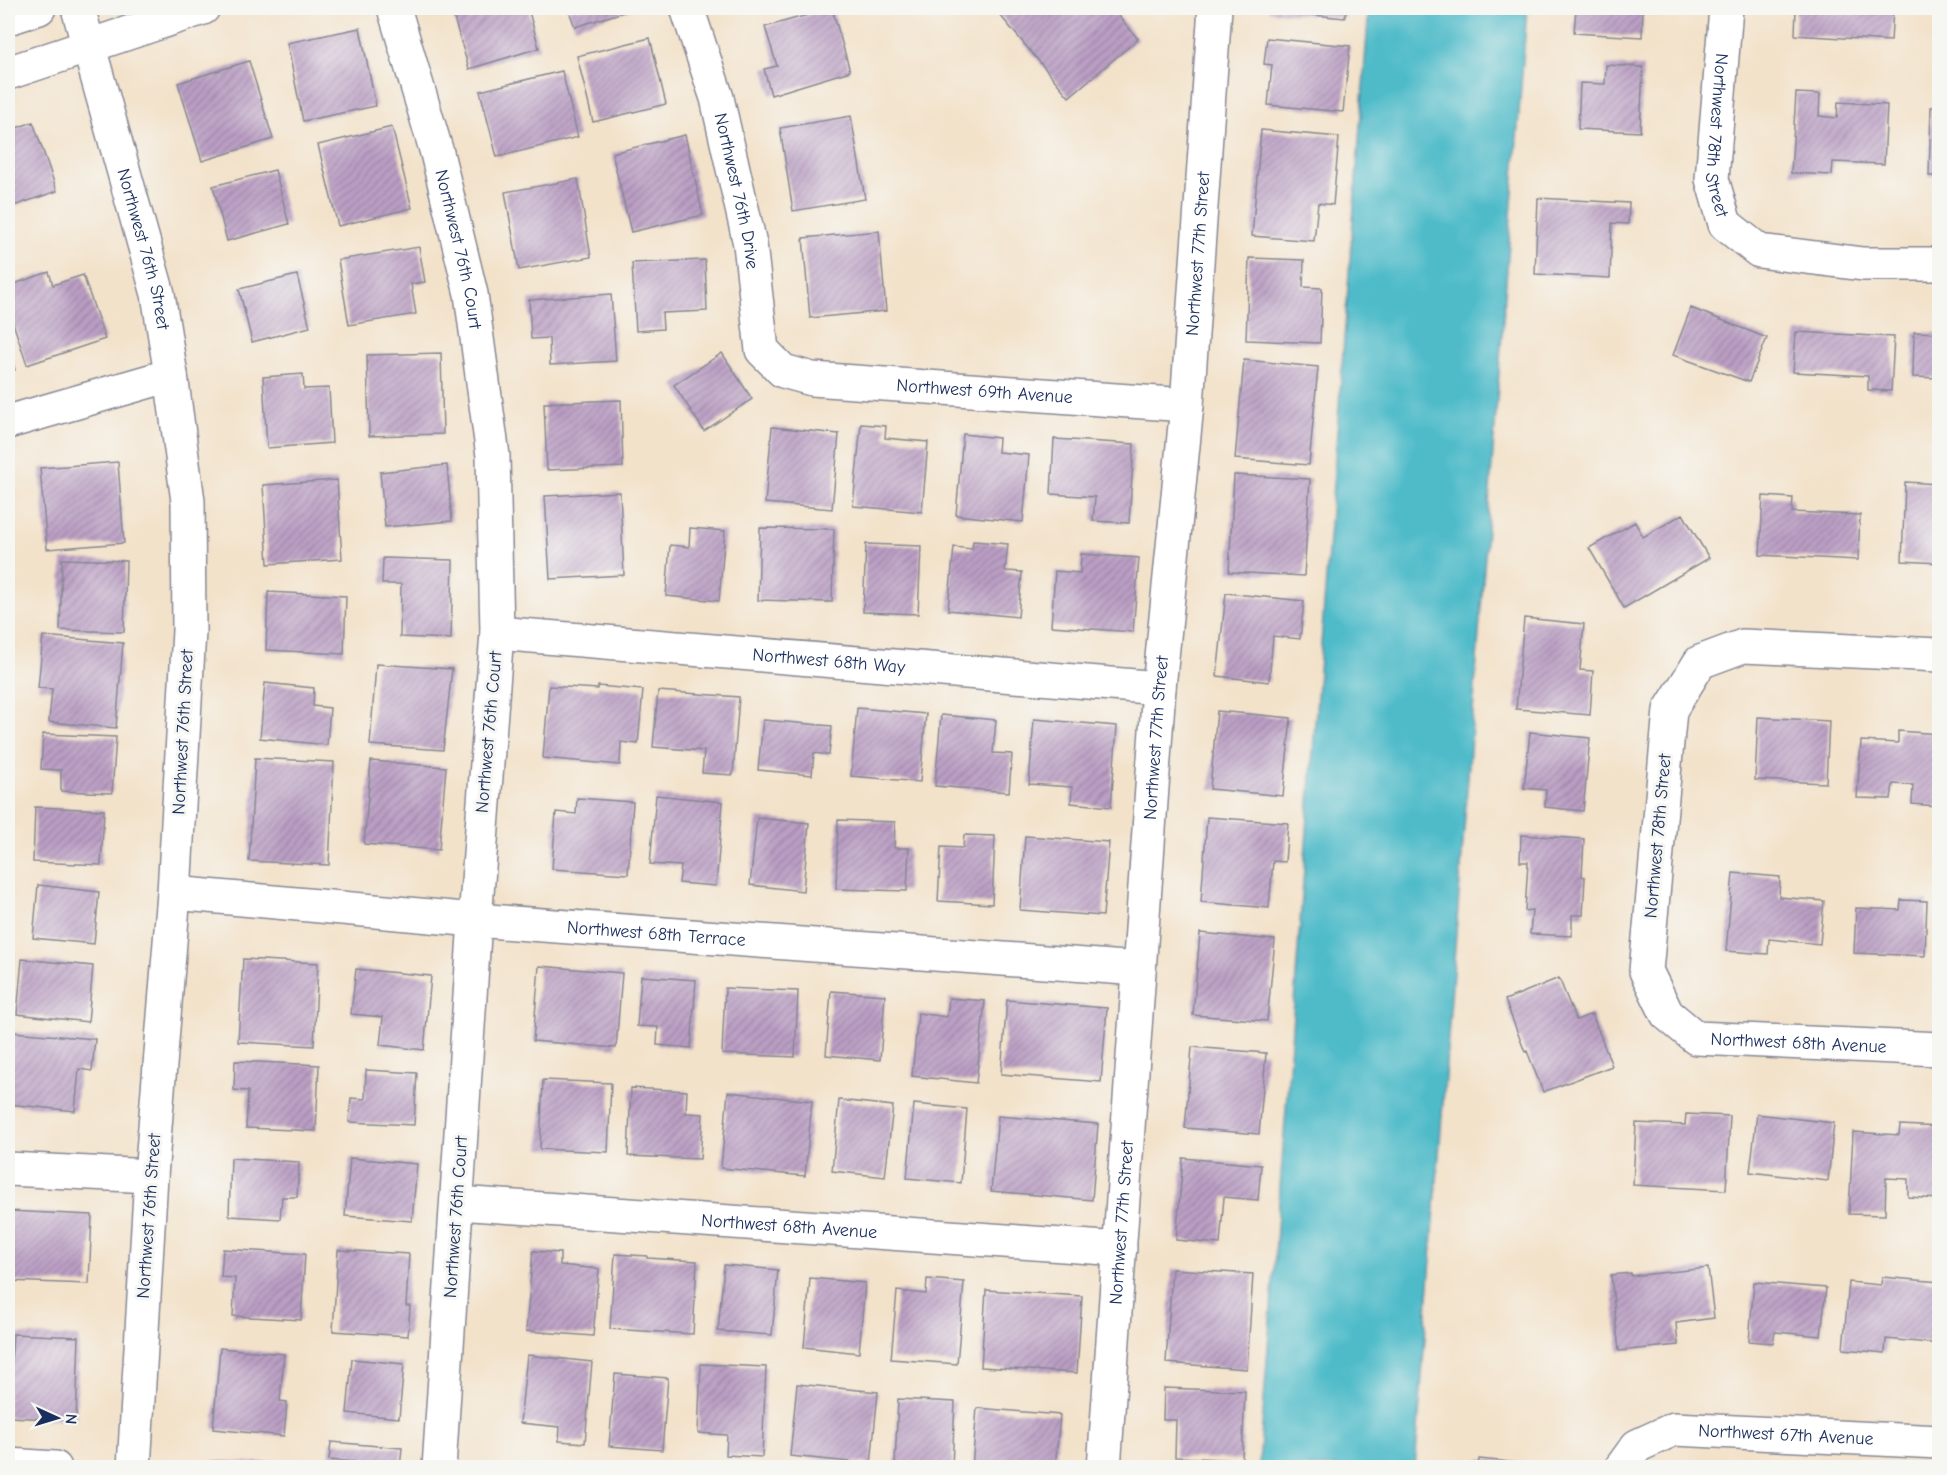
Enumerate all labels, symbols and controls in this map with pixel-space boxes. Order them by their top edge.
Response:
street label: Northwest 78th Street [1701,52,1733,220]
street label: Northwest 76th Drive [710,111,763,270]
street label: Northwest 76th Street [113,166,174,332]
street label: Northwest 76th Court [431,168,486,331]
street label: Northwest 77th Street [1181,170,1214,336]
street label: Northwest 69th Avenue [896,374,1073,408]
street label: Northwest 68th Way [752,644,907,677]
street label: Northwest 76th Street [168,648,198,815]
street label: Northwest 76th Court [471,649,507,814]
street label: Northwest 77th Street [1139,654,1173,821]
street label: Northwest 78th Street [1640,752,1676,919]
street label: Northwest 68th Terrace [566,916,747,950]
street label: Northwest 68th Avenue [1710,1028,1887,1057]
street label: Northwest 76th Street [133,1132,165,1299]
street label: Northwest 76th Court [440,1134,472,1299]
street label: Northwest 77th Street [1105,1139,1138,1305]
street label: Northwest 68th Avenue [701,1209,878,1243]
north arrow [27,1388,87,1448]
text: N [62,1413,80,1425]
street label: Northwest 67th Avenue [1698,1420,1874,1449]

